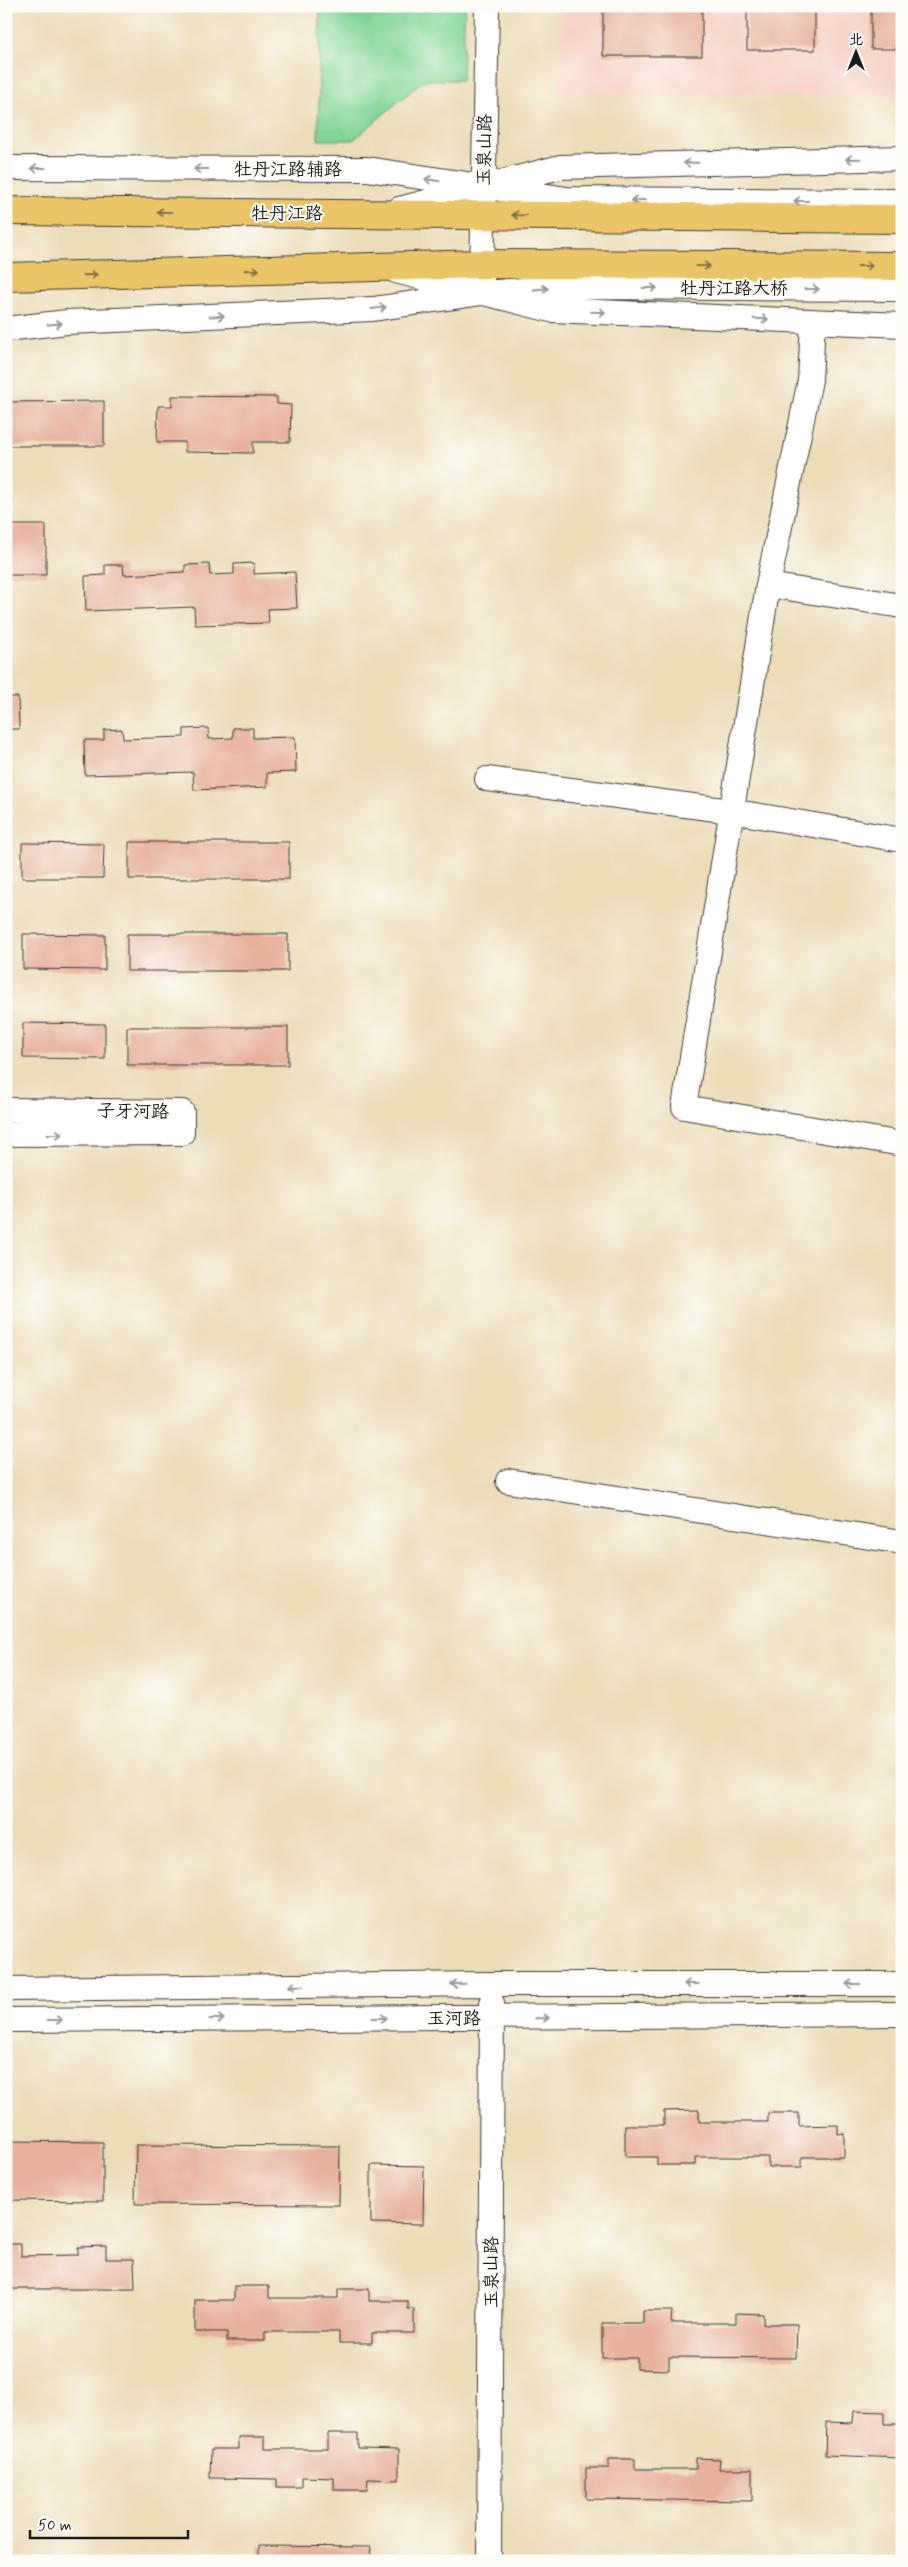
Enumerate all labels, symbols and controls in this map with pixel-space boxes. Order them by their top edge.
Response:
north arrow [830,28,880,78]
text: 北 [849,31,863,49]
street label: 玉泉山路 [472,114,498,186]
one-way arrow [845,154,862,164]
street label: 牡丹江路辅路 [234,158,342,182]
one-way arrow [683,159,699,168]
one-way arrow [30,163,46,173]
one-way arrow [193,164,209,174]
one-way arrow [425,174,441,184]
one-way arrow [630,195,646,205]
one-way arrow [793,196,809,206]
street label: 牡丹江路 [251,202,323,226]
one-way arrow [156,207,172,217]
one-way arrow [511,210,527,219]
one-way arrow [694,261,710,271]
one-way arrow [856,261,873,271]
one-way arrow [244,266,260,275]
one-way arrow [82,270,98,279]
street label: 牡丹江路大桥 [680,277,788,301]
one-way arrow [641,283,657,293]
one-way arrow [532,284,548,293]
one-way arrow [804,284,820,294]
one-way arrow [371,303,387,313]
one-way arrow [590,308,606,317]
one-way arrow [208,311,225,321]
one-way arrow [752,315,768,324]
one-way arrow [46,319,62,328]
street label: 子牙河路 [97,1099,169,1125]
one-way arrow [46,1129,63,1139]
one-way arrow [450,1979,466,1989]
one-way arrow [683,1979,699,1989]
one-way arrow [845,1979,862,1989]
one-way arrow [288,1981,304,1991]
street label: 玉河路 [427,2007,481,2031]
one-way arrow [534,2013,550,2022]
one-way arrow [209,2014,225,2024]
one-way arrow [372,2014,388,2023]
one-way arrow [46,2015,63,2025]
street label: 玉泉山路 [480,2236,504,2308]
scale bar [30,2507,188,2539]
text: 50 m [38,2516,72,2536]

